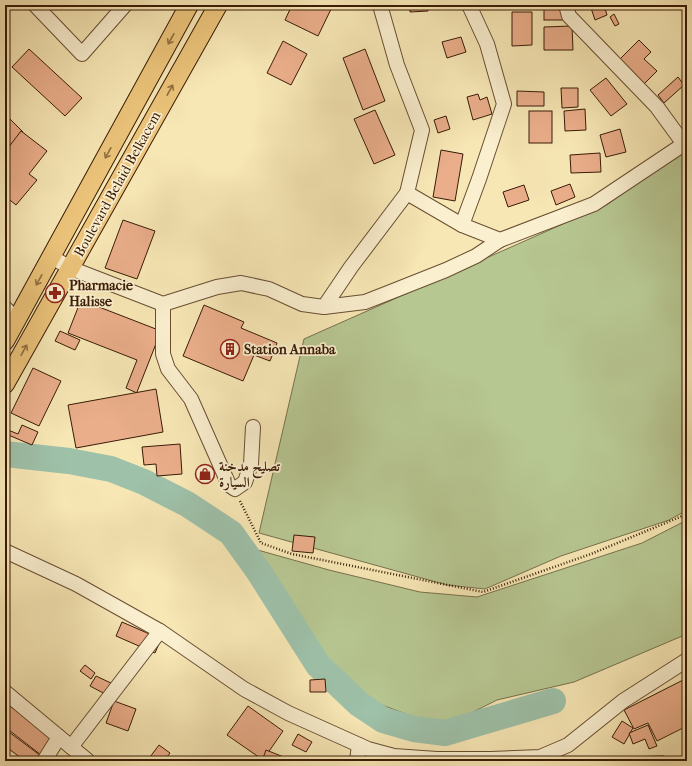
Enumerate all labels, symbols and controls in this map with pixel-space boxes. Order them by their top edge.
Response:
one-way arrow [166,33,174,45]
one-way arrow [167,85,175,97]
street label: Boulevard Belaid Belkacem [70,108,165,260]
one-way arrow [104,147,112,159]
one-way arrow [35,274,43,286]
place label: Pharmacie Halisse [69,277,133,310]
pharmacy icon: Pharmacie Halisse [44,282,66,304]
building icon: Station Annaba [219,338,241,360]
place label: Station Annaba [244,341,336,358]
one-way arrow [21,344,29,356]
place label: تصليح مدخنة السيارة [219,458,280,491]
shop icon: تصليح مدخنة السيارة [194,463,216,485]

